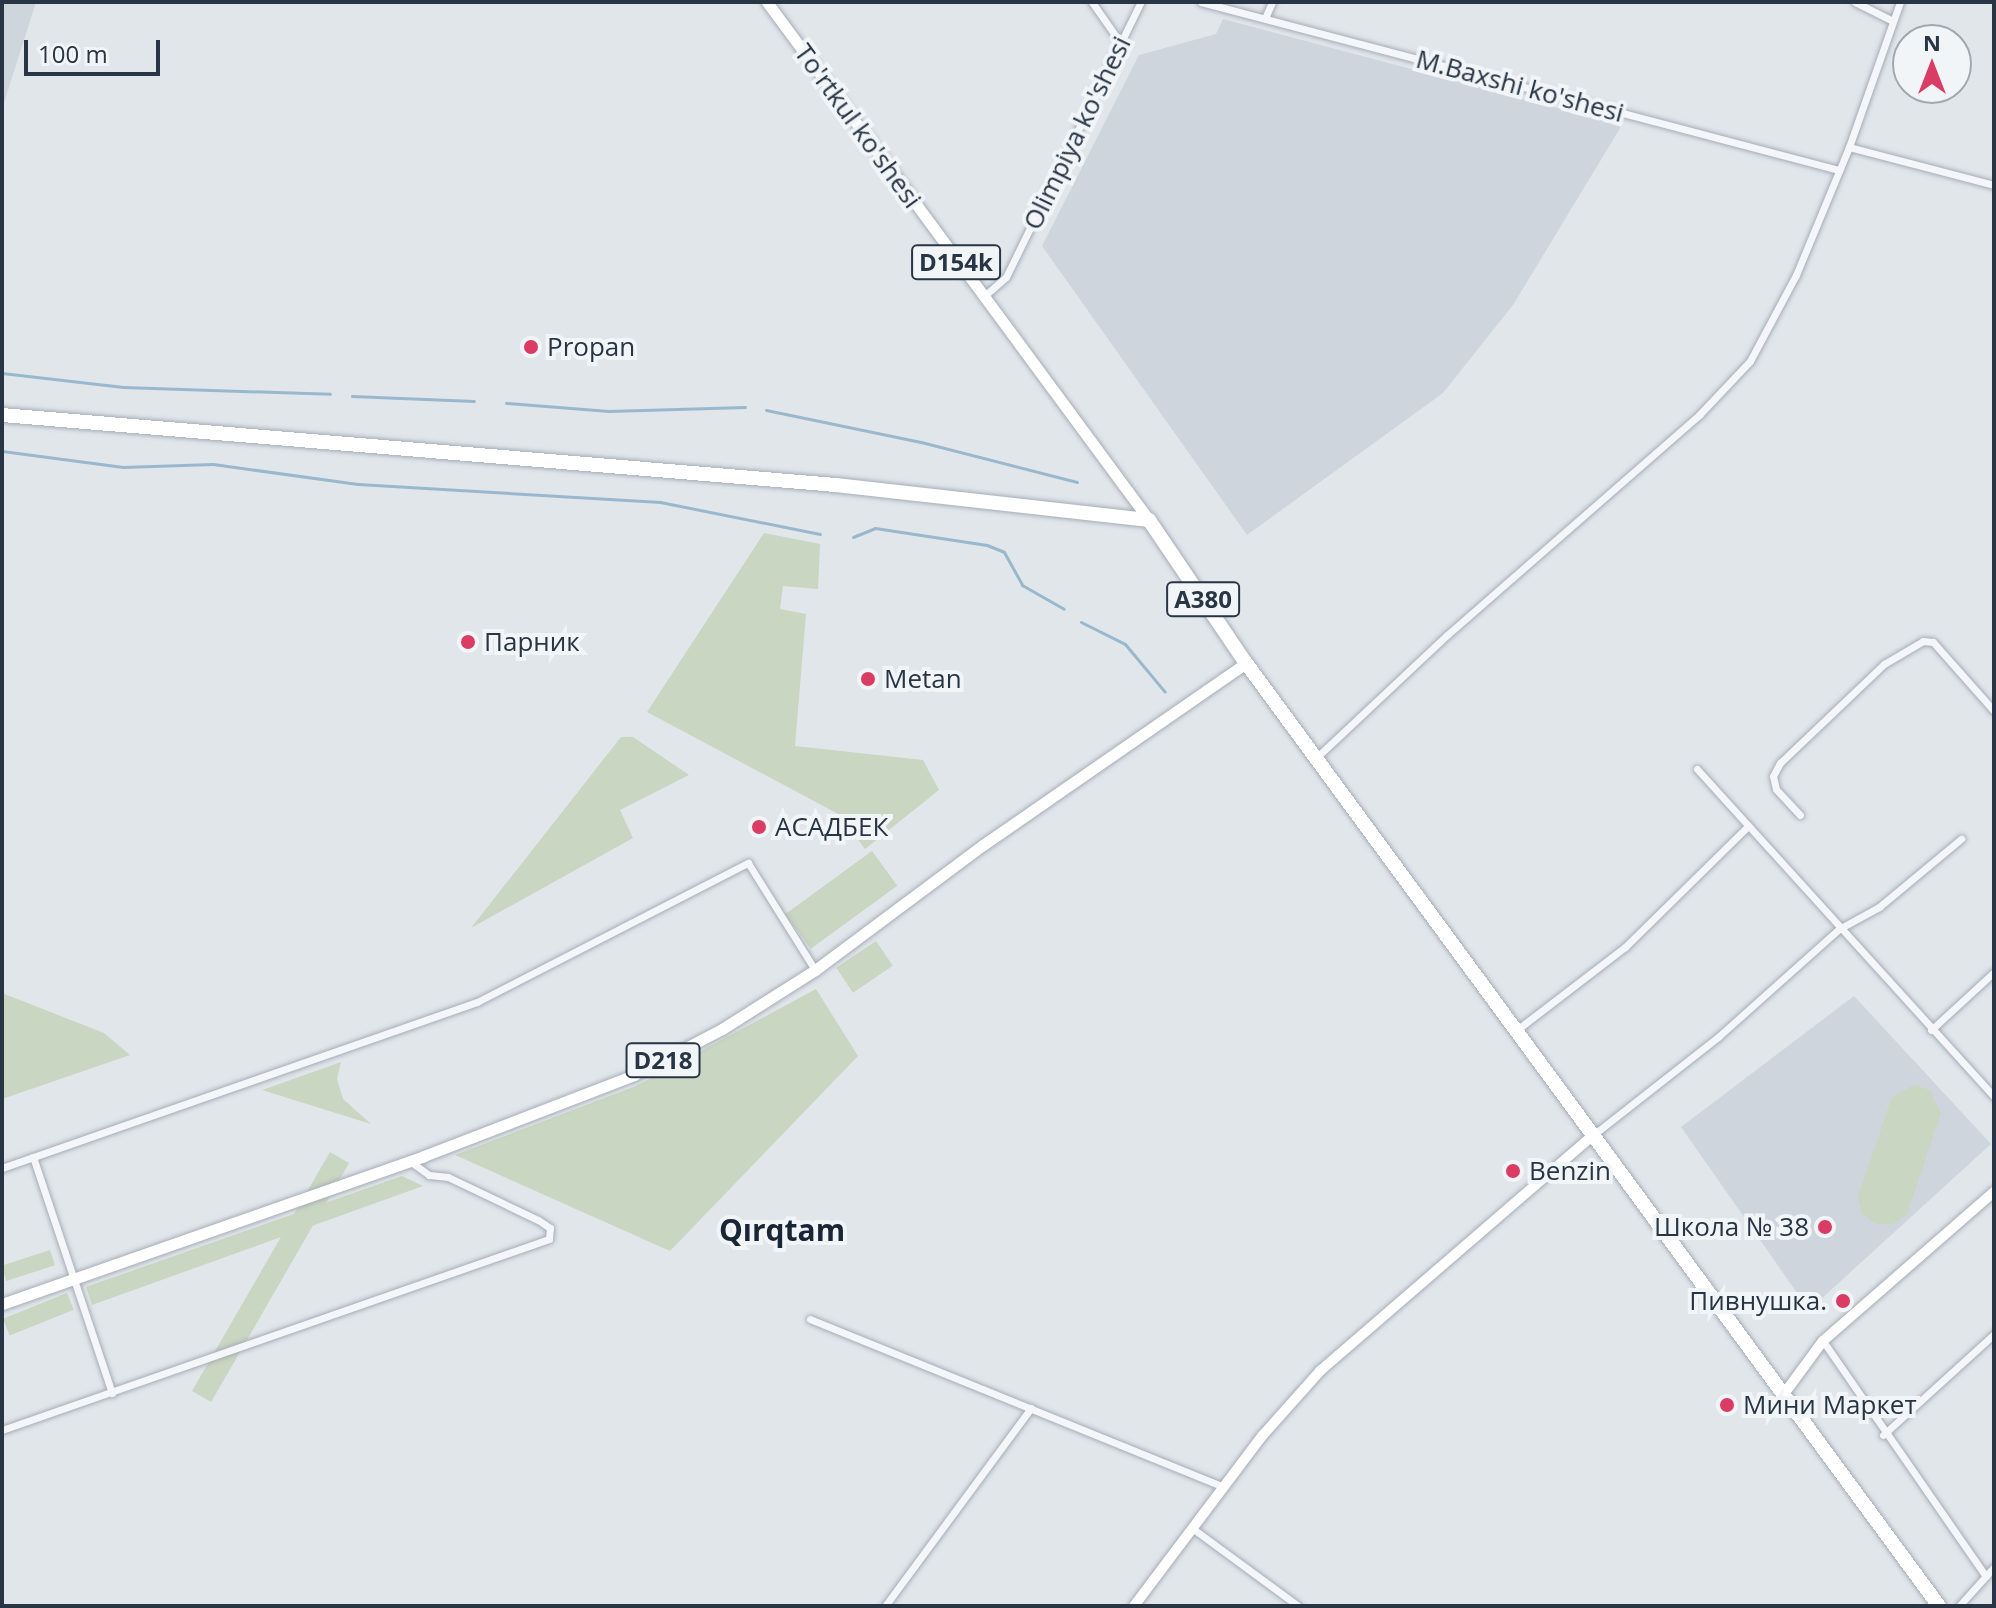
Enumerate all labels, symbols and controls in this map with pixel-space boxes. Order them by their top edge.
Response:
scale bar [28,24,164,74]
north arrow [1892,24,1972,104]
text: N [1923,27,1941,57]
street label: Olimpiya ko'shesi [1017,31,1137,235]
text: 100 m [38,37,108,70]
street label: To'rtkul ko'shesi [788,38,928,214]
street label: M.Baxshi ko'shesi [1413,43,1627,129]
road number: D154k [910,242,1002,282]
place label: Propan [547,331,635,363]
marker: Propan [522,338,540,356]
road number: A380 [1165,579,1241,619]
place label: Парник [484,626,580,658]
marker: Парник [459,633,477,651]
place label: Metan [884,663,962,695]
marker: Metan [859,670,877,688]
place label: АСАДБЕК [775,811,888,843]
marker: АСАДБЕК [750,818,768,836]
road number: D218 [625,1040,701,1080]
place label: Benzin [1529,1155,1611,1187]
marker: Benzin [1504,1162,1522,1180]
place label: Школа № 38 [1654,1211,1809,1243]
district label: Qırqtam [719,1212,845,1248]
marker: Школа № 38 [1816,1218,1834,1236]
place label: Пивнушка. [1689,1285,1827,1317]
marker: Пивнушка. [1834,1292,1852,1310]
place label: Мини Маркет [1743,1389,1917,1421]
marker: Мини Маркет [1718,1396,1736,1414]

